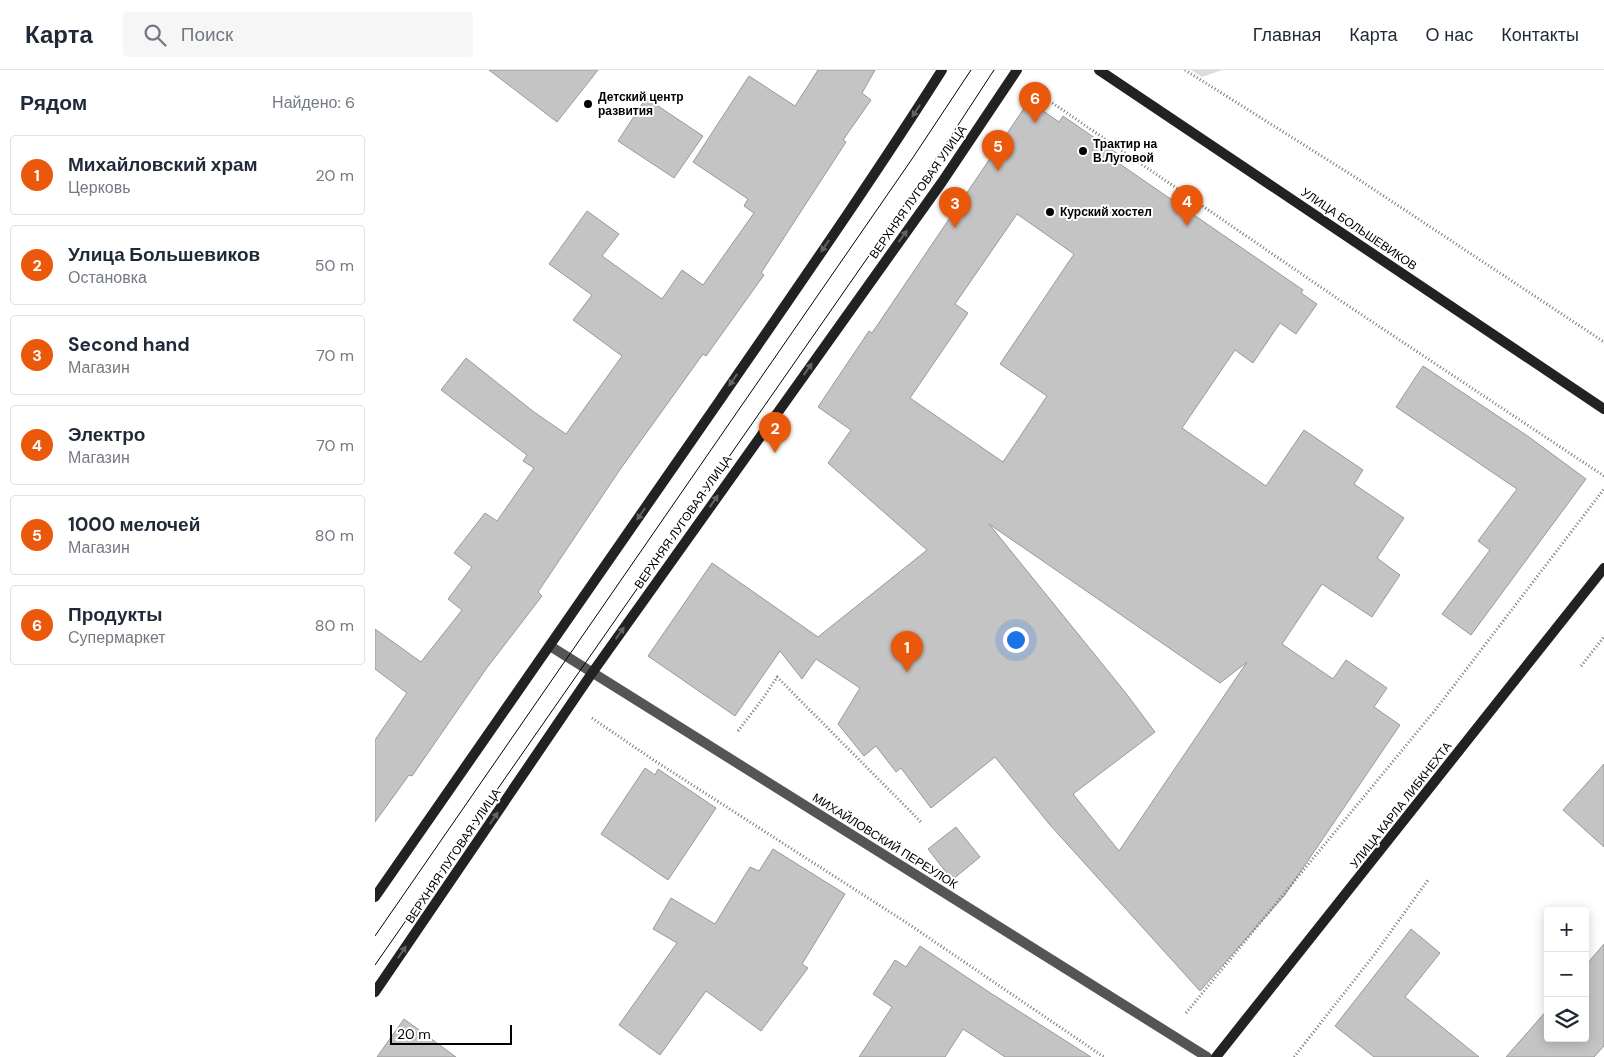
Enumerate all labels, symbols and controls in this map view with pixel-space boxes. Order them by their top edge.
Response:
search box [123,12,473,57]
text: Карта [25,19,93,50]
icon: search [141,21,169,49]
text: Поиск [181,22,233,47]
text: Главная [1253,23,1321,47]
text: Карта [1349,23,1398,47]
text: О нас [1426,23,1473,47]
text: Контакты [1501,23,1579,47]
pin: 6 [1019,82,1051,123]
text: Рядом [20,89,87,117]
place label: Детский центр развития [598,89,684,119]
text: Найдено: 6 [272,92,355,113]
marker: Детский центр развития [582,98,594,110]
one-way arrow [911,104,921,118]
street label: ВЕРХНЯЯ ЛУГОВАЯ УЛИЦА [866,122,970,262]
pin: 5 [982,130,1014,171]
place label: Трактир на В.Луговой [1093,136,1158,166]
marker: Трактир на В.Луговой [1077,145,1089,157]
text: Михайловский храм [68,152,258,177]
text: 1 [34,165,40,186]
text: 20 m [315,165,354,186]
text: Церковь [68,177,131,198]
street label: УЛИЦА БОЛЬШЕВИКОВ [1298,184,1420,274]
pin: 4 [1171,185,1203,226]
pin: 3 [939,187,971,228]
place label: Курский хостел [1060,204,1152,220]
marker: Курский хостел [1044,206,1056,218]
one-way arrow [898,230,908,243]
one-way arrow [821,239,830,253]
text: Улица Большевиков [68,242,260,267]
text: 2 [32,255,42,276]
text: 50 m [315,255,354,276]
text: Остановка [68,267,147,288]
text: Second hand [68,332,190,357]
text: 3 [32,345,42,366]
text: 70 m [316,345,354,366]
text: Магазин [68,357,130,378]
one-way arrow [803,362,813,375]
one-way arrow [728,373,738,387]
pin: 2 [759,412,791,453]
text: Электро [68,422,145,447]
text: 4 [32,435,42,456]
text: 70 m [316,435,354,456]
text: Магазин [68,447,130,468]
street label: ВЕРХНЯЯ ЛУГОВАЯ УЛИЦА [631,452,735,592]
one-way arrow [709,494,719,508]
one-way arrow [636,507,646,521]
text: 1000 мелочей [68,512,200,537]
text: 5 [32,525,42,546]
text: 80 m [315,525,354,546]
text: Магазин [68,537,130,558]
text: Продукты [68,602,163,627]
text: 6 [32,615,42,636]
text: 80 m [315,615,354,636]
text: Супермаркет [68,627,166,648]
one-way arrow [615,627,625,640]
your location [1003,627,1029,653]
pin: 1 [891,631,923,672]
street label: УЛИЦА КАРЛА ЛИБКНЕХТА [1347,739,1455,871]
street label: ВЕРХНЯЯ ЛУГОВАЯ УЛИЦА [402,785,504,927]
street label: МИХАЙЛОВСКИЙ ПЕРЕУЛОК [809,790,961,892]
one-way arrow [489,811,499,824]
map controls [1544,907,1589,1042]
button: + [1544,907,1589,952]
one-way arrow [397,945,407,959]
button: − [1544,952,1589,997]
button: layers [1544,997,1589,1042]
scale bar [390,1022,513,1045]
text: 20 m [397,1025,431,1043]

